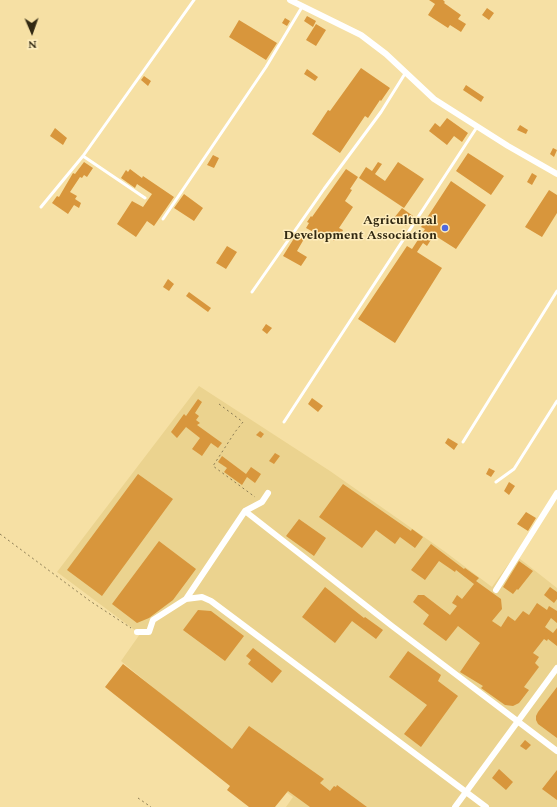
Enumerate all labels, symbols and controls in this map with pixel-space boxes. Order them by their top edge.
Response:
north arrow [12,12,52,52]
text: N [28,36,37,53]
place label: Agricultural Development Association [284,213,437,244]
marker: Agricultural Development Association [440,223,450,233]

